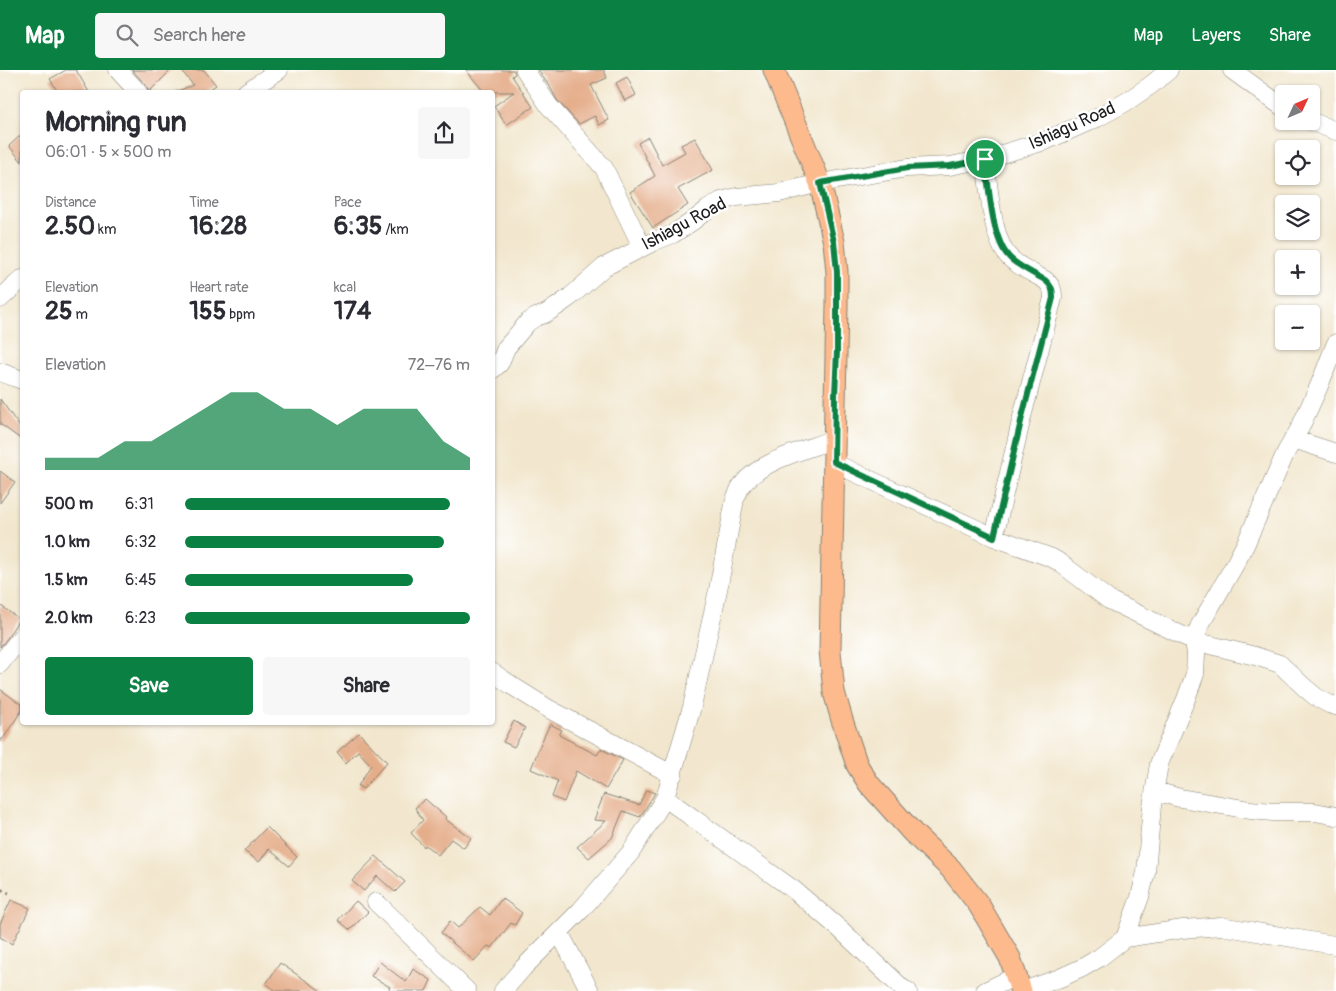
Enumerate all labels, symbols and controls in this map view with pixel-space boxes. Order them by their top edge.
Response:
search box [95,13,445,58]
text: Map [25,21,65,50]
icon: search [113,21,141,49]
text: Search here [153,23,246,47]
text: Map [1134,24,1163,47]
text: Layers [1191,24,1241,47]
text: Share [1269,24,1311,47]
north arrow [1275,85,1320,130]
map controls [1275,85,1320,350]
street label: Ishiagu Road [1025,97,1119,155]
text: Morning run [45,105,187,140]
button: share [418,107,470,159]
pin [964,138,1006,180]
button: locate [1275,140,1320,185]
text: 06:01 · 5 × 500 m [45,142,171,162]
icon: arrive [971,145,999,173]
street label: Ishiagu Road [638,192,730,256]
text: Distance [45,194,96,211]
text: Time [189,194,219,211]
text: Pace [334,194,361,211]
button: layers [1275,195,1320,240]
text: 2.50 [45,211,95,242]
text: 16:28 [189,211,247,242]
text: 6:35 [334,211,382,242]
text: km [95,221,116,238]
text: /km [382,221,409,238]
button: + [1275,250,1320,295]
text: Elevation [45,279,98,296]
text: Heart rate [189,279,248,296]
text: kcal [334,279,356,296]
text: 25 [45,296,73,327]
text: 155 [189,296,226,327]
text: 174 [334,296,371,327]
button: − [1275,305,1320,350]
text: m [73,306,88,323]
text: bpm [226,306,255,323]
text: Elevation [45,355,106,375]
text: 72–76 m [408,355,470,375]
text: 500 m [45,494,93,514]
text: 6:31 [125,494,154,514]
text: 1.0 km [45,532,90,552]
text: 6:32 [125,532,156,552]
text: 1.5 km [45,570,88,590]
text: 6:45 [125,570,157,590]
text: 2.0 km [45,608,93,628]
text: 6:23 [125,608,156,628]
button: Save [45,657,253,715]
button: Share [263,657,470,715]

